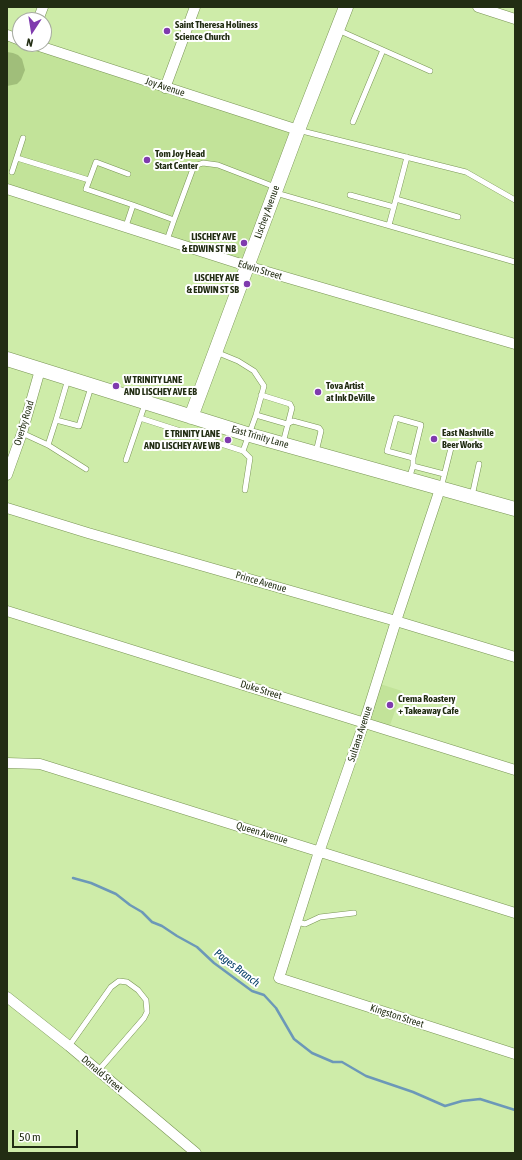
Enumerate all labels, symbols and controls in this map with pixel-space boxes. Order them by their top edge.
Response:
north arrow [12,12,52,52]
place label: Saint Theresa Holiness Science Church [175,19,258,42]
marker: Saint Theresa Holiness Science Church [162,26,172,36]
text: N [25,36,34,49]
street label: Joy Avenue [144,75,186,99]
place label: Tom Joy Head Start Center [155,148,205,172]
marker: Tom Joy Head Start Center [142,155,152,165]
street label: Lischey Avenue [252,184,282,240]
place label: LISCHEY AVE & EDWIN ST NB [182,231,236,254]
marker: LISCHEY AVE & EDWIN ST NB [239,238,249,248]
street label: Edwin Street [237,258,283,282]
place label: LISCHEY AVE & EDWIN ST SB [187,272,239,296]
marker: LISCHEY AVE & EDWIN ST SB [242,279,252,289]
place label: W TRINITY LANE AND LISCHEY AVE EB [124,374,197,398]
place label: Tova Artist at Ink DeVille [326,380,375,404]
marker: W TRINITY LANE AND LISCHEY AVE EB [111,381,121,391]
marker: Tova Artist at Ink DeVille [313,387,323,397]
street label: Overby Road [11,399,37,447]
street label: East Trinity Lane [230,423,290,451]
place label: East Nashville Beer Works [442,427,494,450]
place label: E TRINITY LANE AND LISCHEY AVE WB [144,428,220,452]
marker: East Nashville Beer Works [429,434,439,444]
marker: E TRINITY LANE AND LISCHEY AVE WB [223,435,233,445]
street label: Prince Avenue [234,569,288,595]
street label: Duke Street [239,678,283,702]
place label: Crema Roastery + Takeaway Cafe [398,693,459,716]
marker: Crema Roastery + Takeaway Cafe [385,700,395,710]
street label: Sultana Avenue [345,705,375,763]
street label: Queen Avenue [235,819,289,847]
water label: Pages Branch [212,947,262,989]
street label: Kingston Street [369,1002,425,1030]
street label: Donald Street [79,1053,125,1095]
scale bar [14,1122,80,1148]
text: 50 m [19,1130,41,1144]

